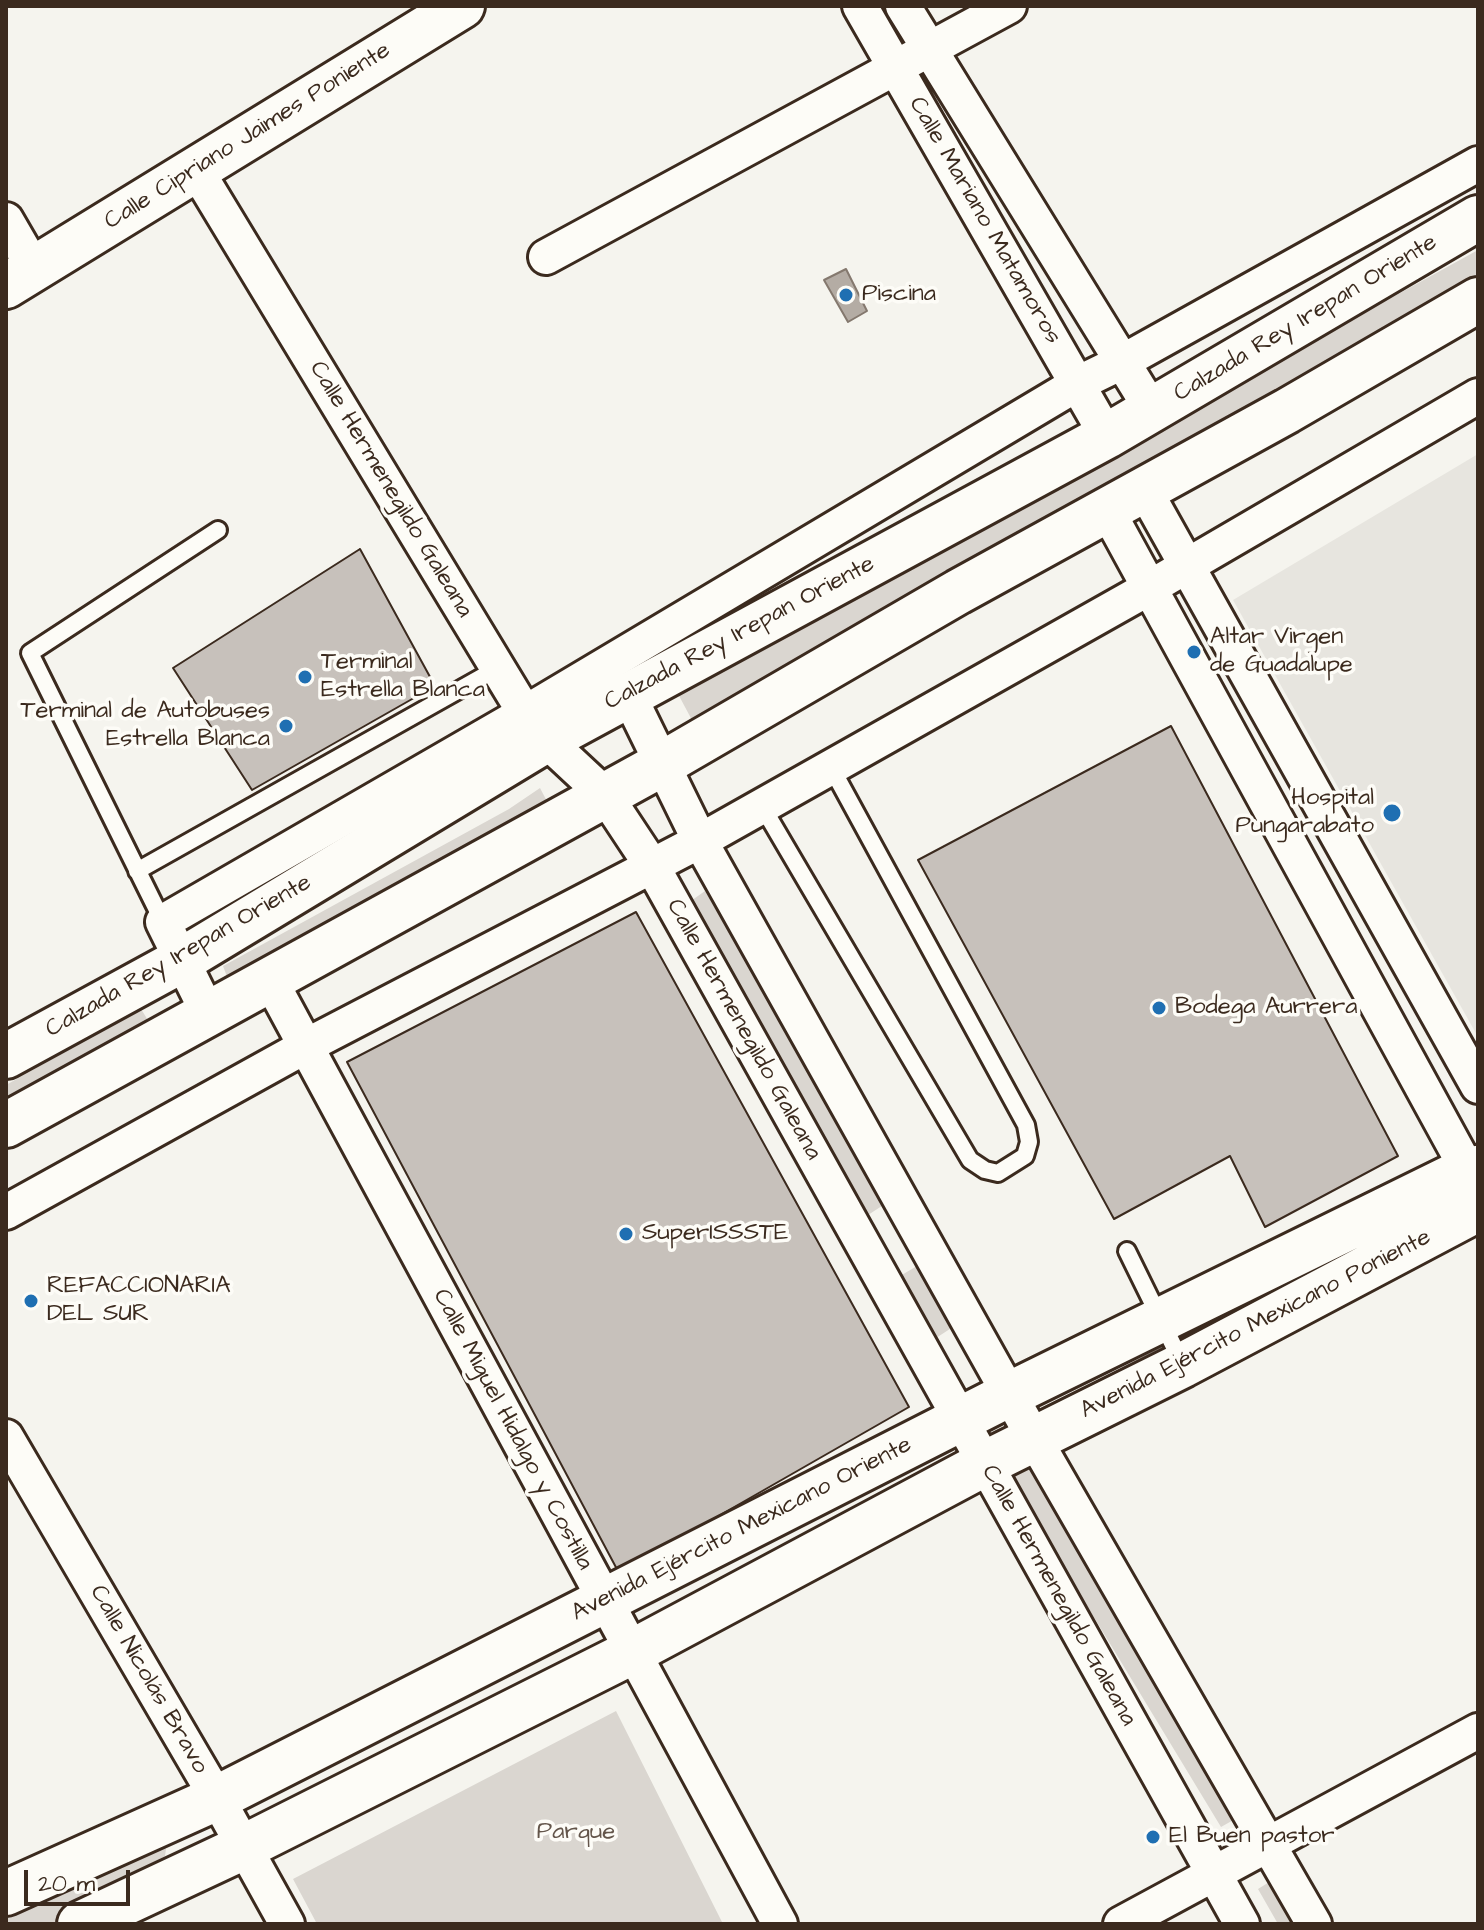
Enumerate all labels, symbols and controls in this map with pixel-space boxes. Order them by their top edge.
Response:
street label: Calle Cipriano Jaimes Poniente [100,37,396,237]
street label: Calle Mariano Matamoros [901,92,1067,350]
street label: Calzada Rey Irepan Oriente [1169,229,1443,409]
place label: Piscina [862,281,936,309]
marker: Piscina [837,286,855,304]
street label: Calle Hermenegildo Galeana [302,357,478,623]
street label: Calzada Rey Irepan Oriente [600,550,880,718]
place label: Altar Virgen de Guadalupe [1210,624,1353,680]
marker: Altar Virgen de Guadalupe [1185,643,1203,661]
place label: Terminal Estrella Blanca [321,649,485,705]
marker: Terminal Estrella Blanca [296,668,314,686]
place label: Terminal de Autobuses Estrella Blanca [21,698,270,754]
marker: Terminal de Autobuses Estrella Blanca [277,717,295,735]
place label: Hospital Pungarabato [1236,785,1374,841]
marker: Hospital Pungarabato [1381,802,1403,824]
street label: Calzada Rey Irepan Oriente [41,869,317,1045]
street label: Calle Hermenegildo Galeana [659,894,827,1166]
place label: Bodega Aurrera [1175,994,1358,1022]
marker: Bodega Aurrera [1150,999,1168,1017]
place label: SuperISSSTE [642,1220,788,1248]
street label: Avenida Ejército Mexicano Poniente [1076,1224,1436,1426]
marker: SuperISSSTE [617,1225,635,1243]
place label: REFACCIONARIA DEL SUR [47,1273,231,1329]
street label: Calle Miguel Hidalgo y Costilla [426,1285,598,1575]
marker: REFACCIONARIA DEL SUR [22,1292,40,1310]
street label: Avenida Ejército Mexicano Oriente [567,1431,917,1629]
street label: Calle Hermenegildo Galeana [974,1460,1142,1732]
street label: Calle Nicolás Bravo [82,1581,214,1779]
park label: Parque [537,1819,615,1847]
place label: El Buen pastor [1169,1823,1334,1851]
marker: El Buen pastor [1144,1828,1162,1846]
scale bar [28,1854,134,1904]
text: 20 m [38,1867,95,1901]

